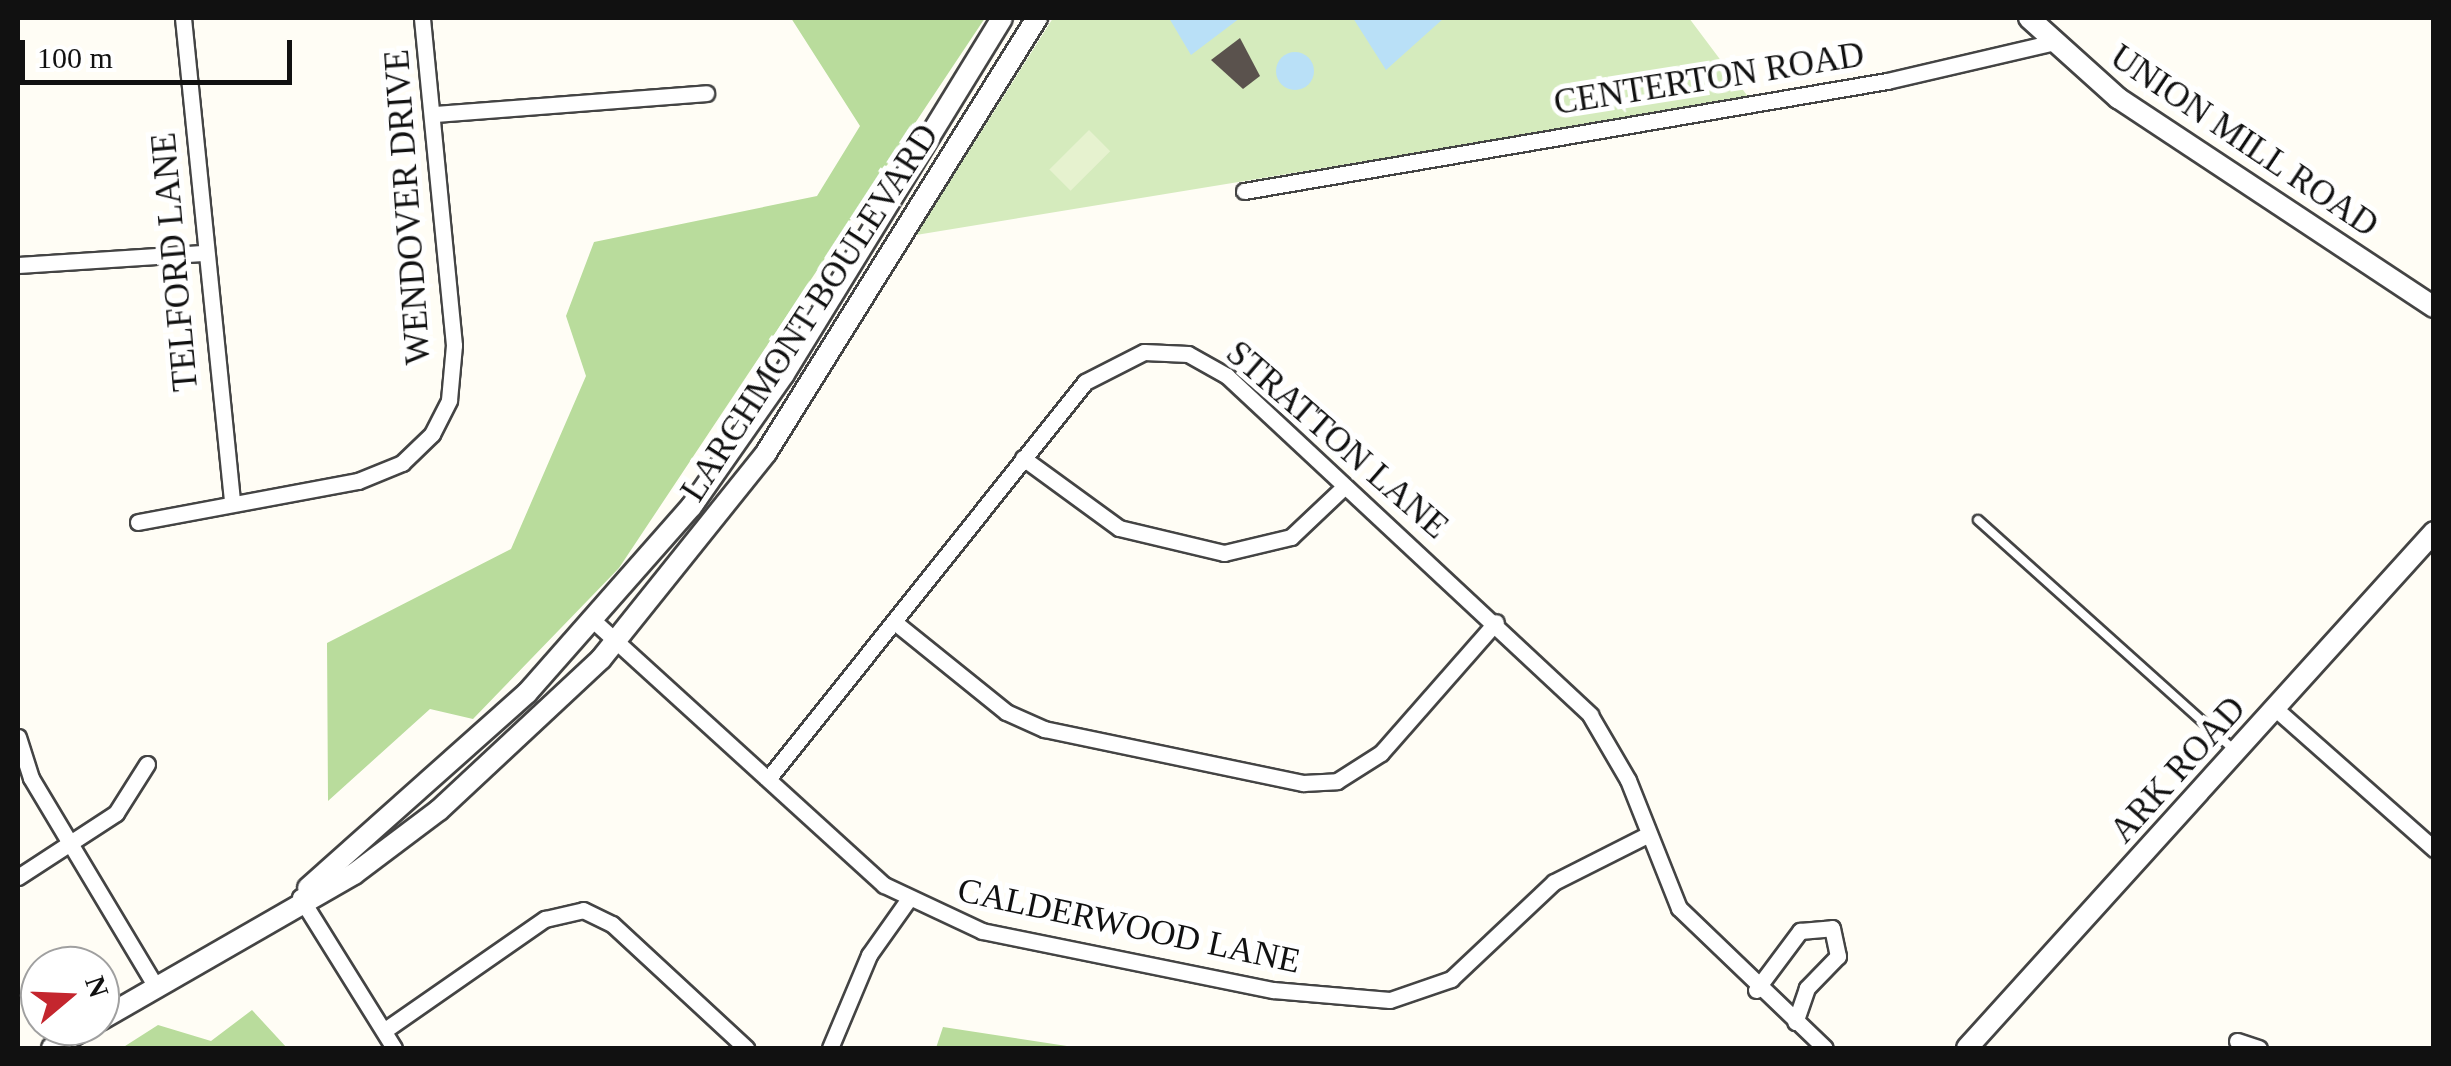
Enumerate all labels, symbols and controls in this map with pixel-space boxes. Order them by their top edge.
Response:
scale bar [25,20,298,82]
street label: CENTERTON ROAD [1551,34,1867,124]
street label: UNION MILL ROAD [2102,36,2386,246]
text: 100 m [37,41,113,74]
street label: WENDOVER DRIVE [376,48,440,366]
street label: LARCHMONT BOULEVARD [672,116,948,510]
street label: TELFORD LANE [143,131,207,393]
street label: STRATTON LANE [1217,332,1457,548]
street label: ARK ROAD [2102,688,2254,852]
street label: CALDERWOOD LANE [954,869,1304,983]
north arrow [20,946,120,1046]
text: N [79,972,115,1001]

